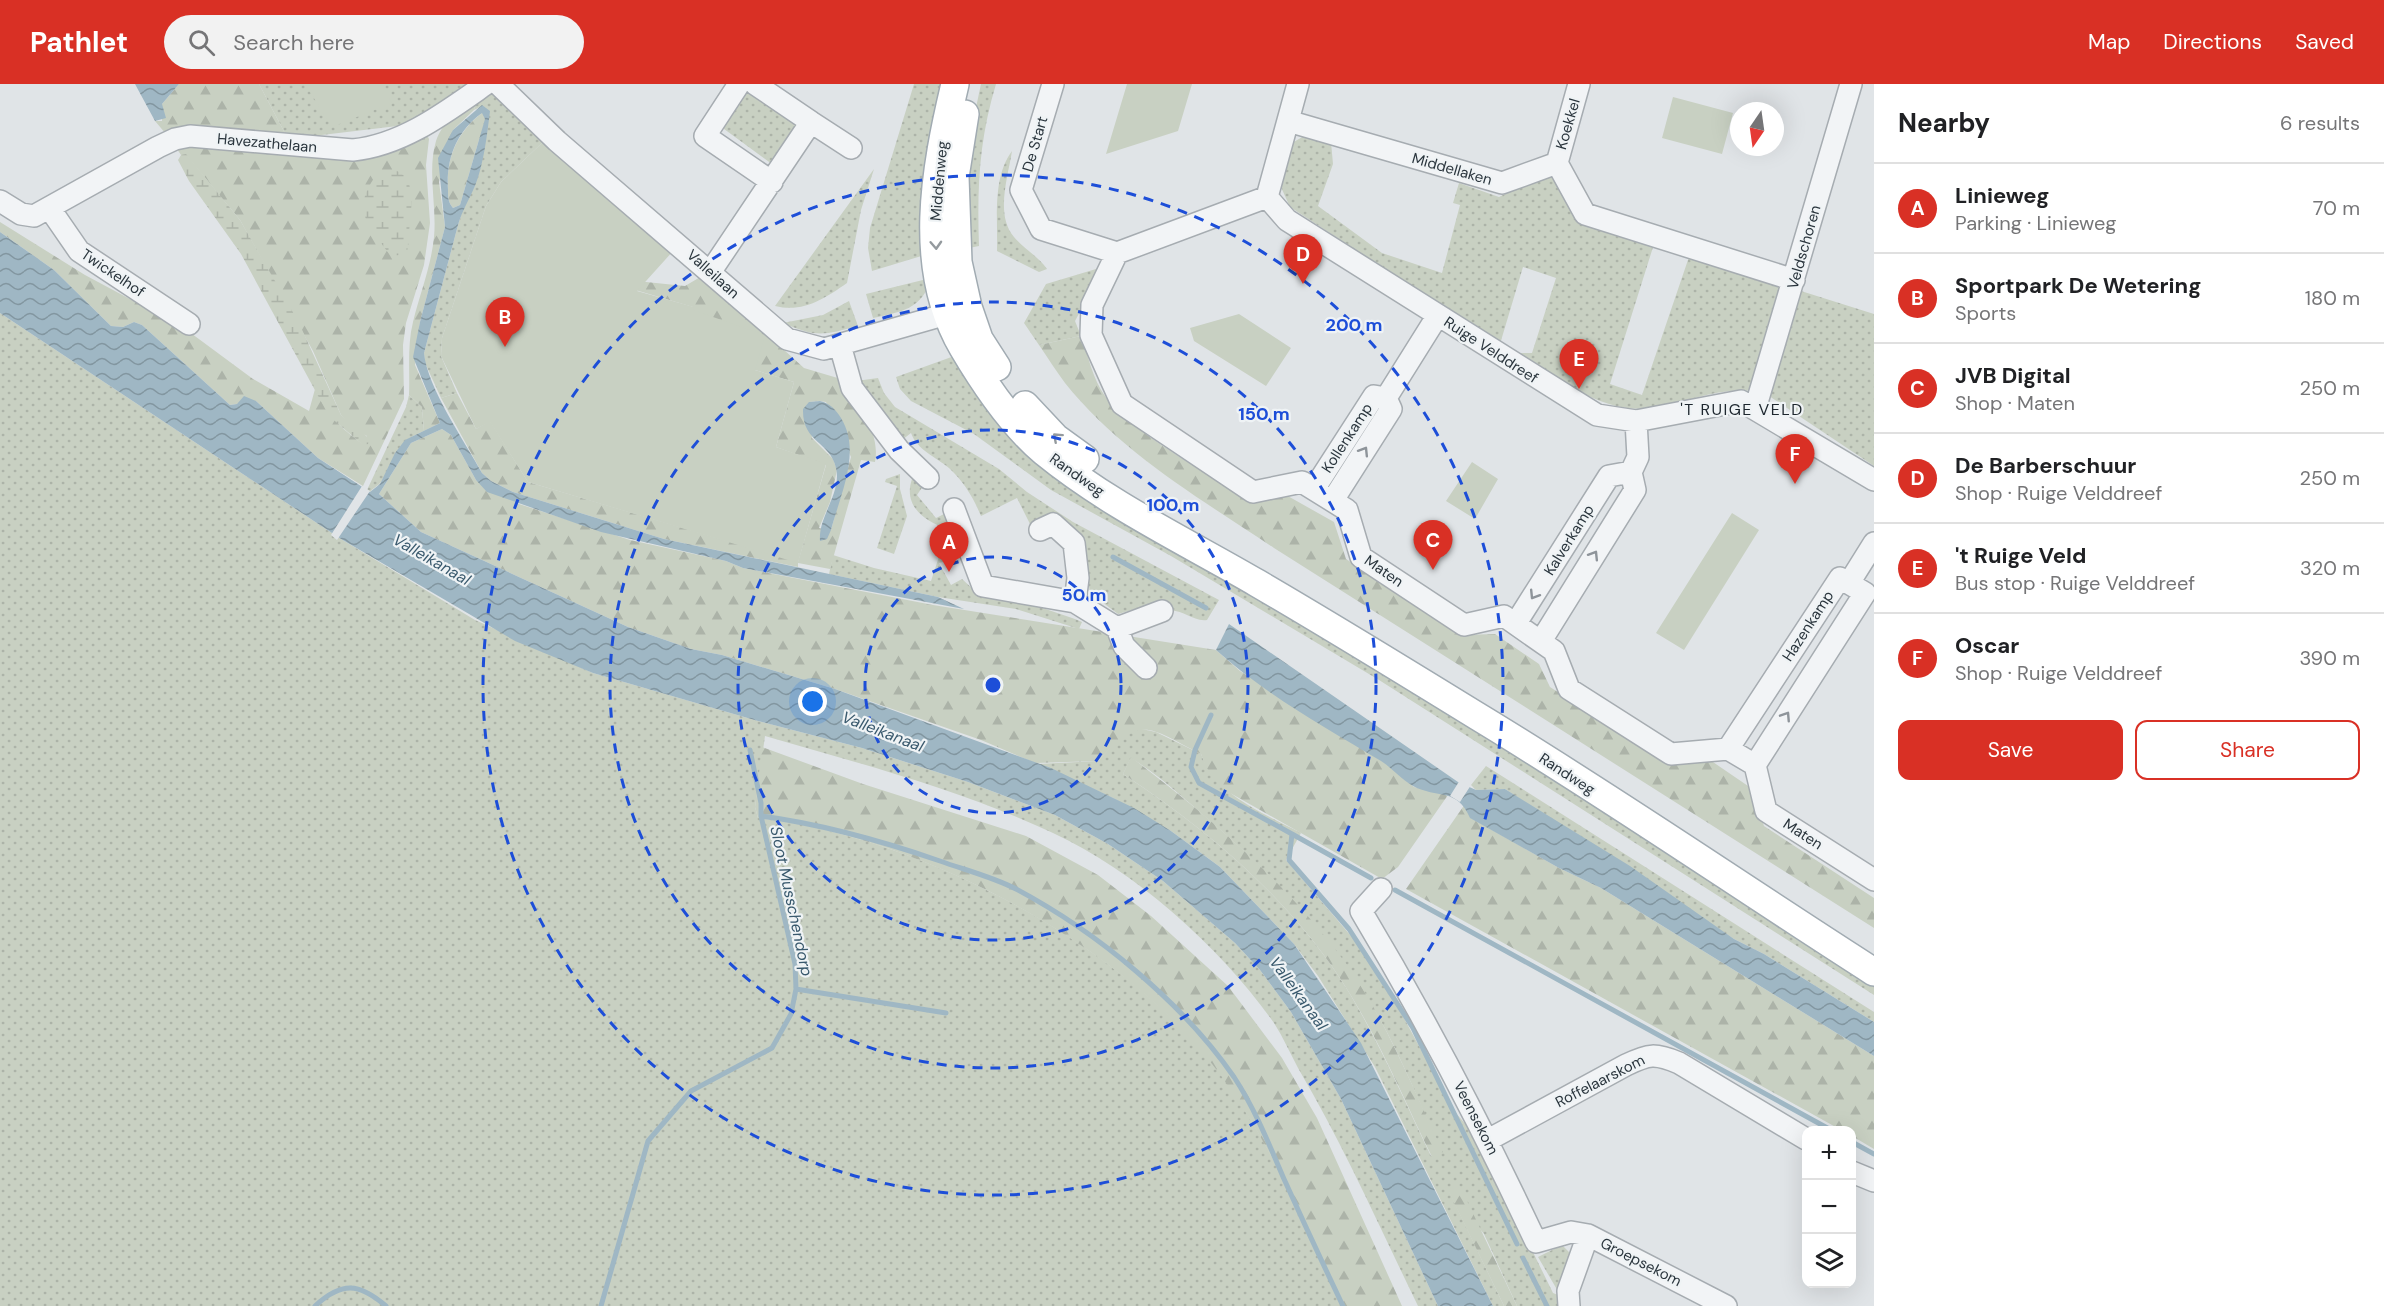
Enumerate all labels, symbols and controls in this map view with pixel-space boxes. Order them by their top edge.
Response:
search box [164,15,584,69]
text: Pathlet [30,24,128,61]
icon: search [185,26,218,59]
text: Search here [233,28,355,57]
text: Map [2088,28,2130,56]
text: Directions [2163,28,2262,56]
text: Saved [2295,28,2354,56]
street label: Koekkel [1551,96,1585,152]
north arrow [1730,102,1784,156]
text: Nearby [1898,106,1990,140]
text: 6 results [2280,110,2360,136]
street label: De Start [1018,114,1052,174]
street label: Havezathelaan [216,129,318,157]
street label: Middenweg [926,140,952,222]
street label: Middellaken [1410,148,1494,190]
text: Linieweg [1955,181,2049,210]
text: A [1910,195,1925,221]
text: 70 m [2313,195,2360,221]
street label: Veldschoren [1782,203,1826,291]
text: Parking · Linieweg [1955,210,2116,236]
pin: D [1284,234,1322,284]
one-way arrow [929,241,942,250]
street label: Twickelhof [77,244,149,302]
street label: Valleilaan [682,245,744,303]
text: Sportpark De Wetering [1955,271,2201,300]
text: B [1911,285,1924,311]
text: 180 m [2305,285,2360,311]
pin: B [486,298,524,347]
text: Sports [1955,300,2016,326]
street label: Ruige Velddreef [1440,312,1542,388]
text: 200 m [1326,313,1382,337]
pin: E [1560,340,1598,389]
text: JVB Digital [1955,361,2071,390]
text: C [1910,375,1925,401]
text: 250 m [2299,375,2360,401]
text: Shop · Maten [1955,390,2075,416]
street label: Kollenkamp [1317,399,1377,477]
district label: 'T RUIGE VELD [1680,399,1804,420]
text: 150 m [1238,402,1290,426]
one-way arrow [1053,433,1064,444]
pin: F [1776,434,1814,484]
one-way arrow [1357,447,1369,457]
street label: Randweg [1046,449,1108,501]
text: De Barberschuur [1955,451,2136,480]
text: D [1910,465,1925,491]
text: 250 m [2299,465,2360,491]
text: Shop · Ruige Velddreef [1955,480,2162,506]
text: 100 m [1146,493,1200,517]
street label: Kalverkamp [1539,501,1599,579]
pin: C [1414,520,1452,570]
pin: A [930,522,968,572]
water label: Valleikanaal [389,529,475,590]
text: 't Ruige Veld [1955,541,2086,570]
street label: Maten [1360,550,1408,592]
one-way arrow [1586,551,1598,561]
text: E [1912,555,1923,581]
text: 320 m [2300,555,2360,581]
text: Bus stop · Ruige Velddreef [1955,570,2195,596]
text: 50 m [1061,583,1107,607]
street label: Hazenkamp [1778,587,1838,665]
one-way arrow [1529,589,1541,599]
text: Oscar [1955,631,2019,660]
text: F [1912,645,1923,671]
text: 390 m [2299,645,2360,671]
text: Shop · Ruige Velddreef [1955,660,2162,686]
centre of rings [983,675,1003,695]
your location [798,687,827,716]
water label: Valleikanaal [839,706,927,757]
one-way arrow [1779,712,1791,722]
button: Save [1898,720,2123,780]
button: Share [2135,720,2360,780]
street label: Randweg [1535,748,1599,800]
street label: Maten [1779,814,1827,854]
water label: Sloot Musschendorp [765,824,818,978]
water label: Valleikanaal [1265,952,1333,1035]
street label: Roffelaarskom [1552,1050,1648,1112]
street label: Veensekom [1449,1078,1503,1158]
map controls [1802,1126,1856,1288]
button: + [1802,1126,1856,1180]
button: − [1802,1180,1856,1234]
street label: Groepsekom [1597,1233,1685,1291]
button: layers [1802,1234,1856,1288]

